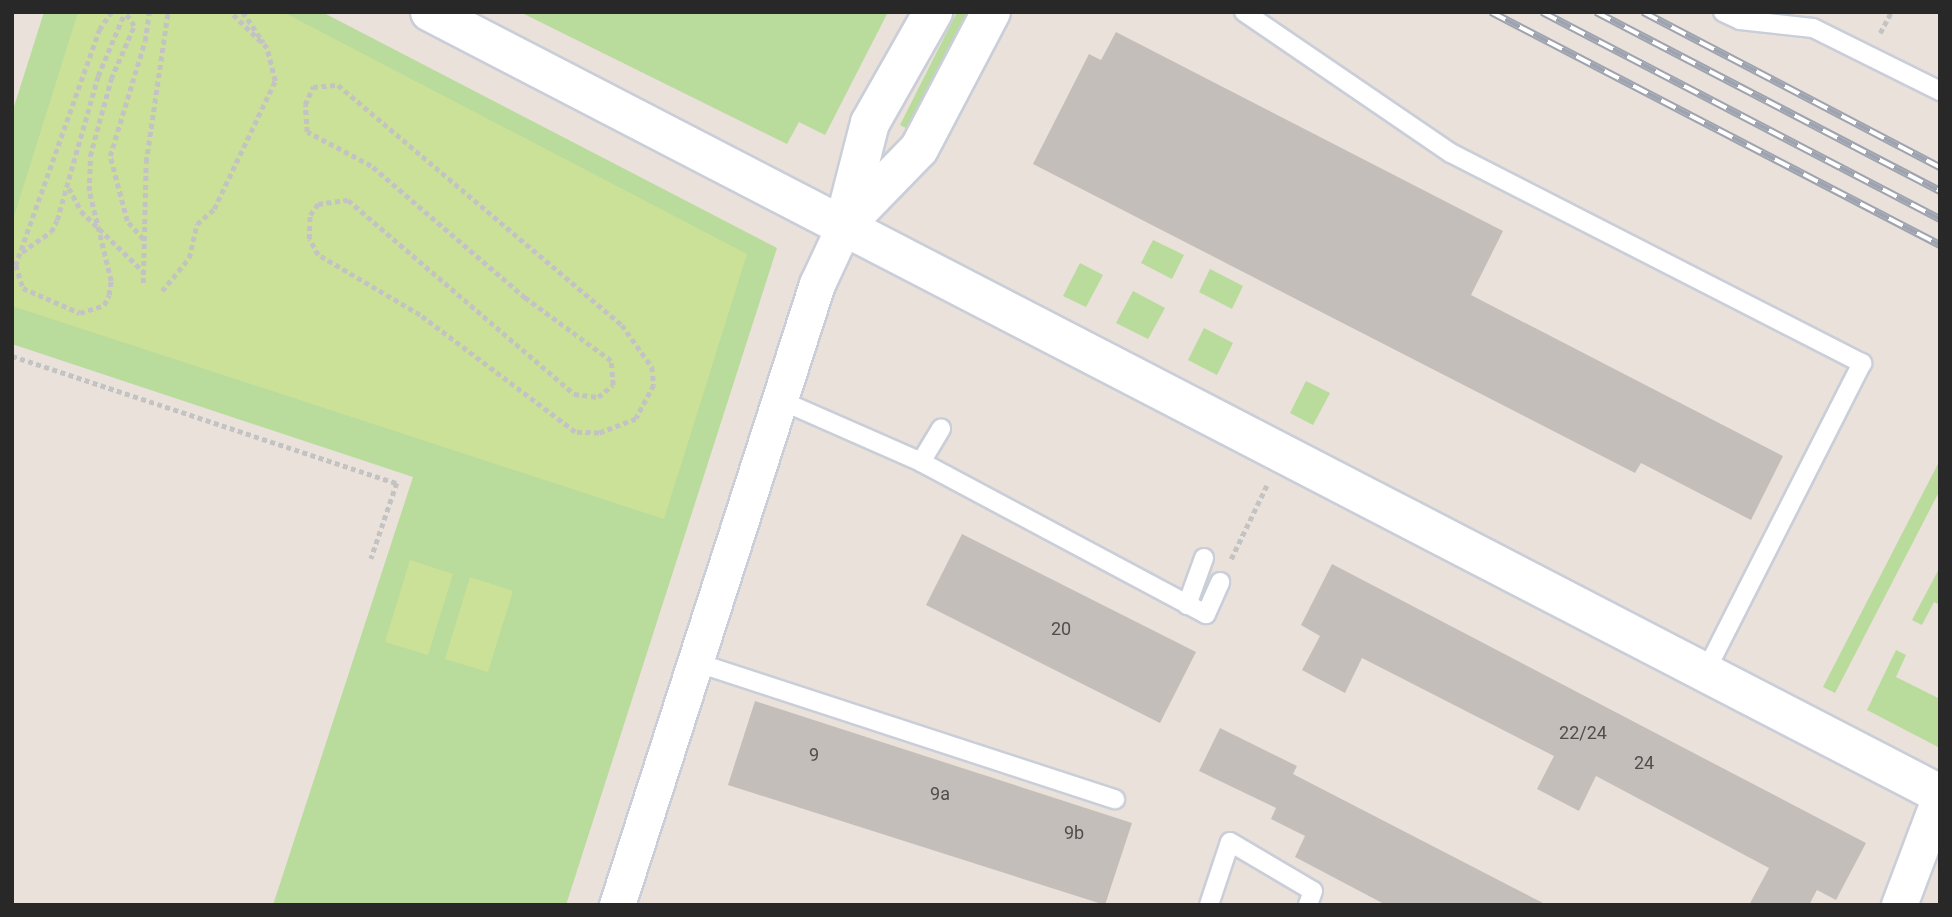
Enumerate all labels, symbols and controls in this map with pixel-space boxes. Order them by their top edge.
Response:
house number: 20 [1051,618,1071,640]
house number: 22/24 [1559,722,1607,744]
house number: 9 [809,744,819,766]
house number: 24 [1634,752,1654,774]
house number: 9a [930,783,950,805]
house number: 9b [1064,822,1084,844]

